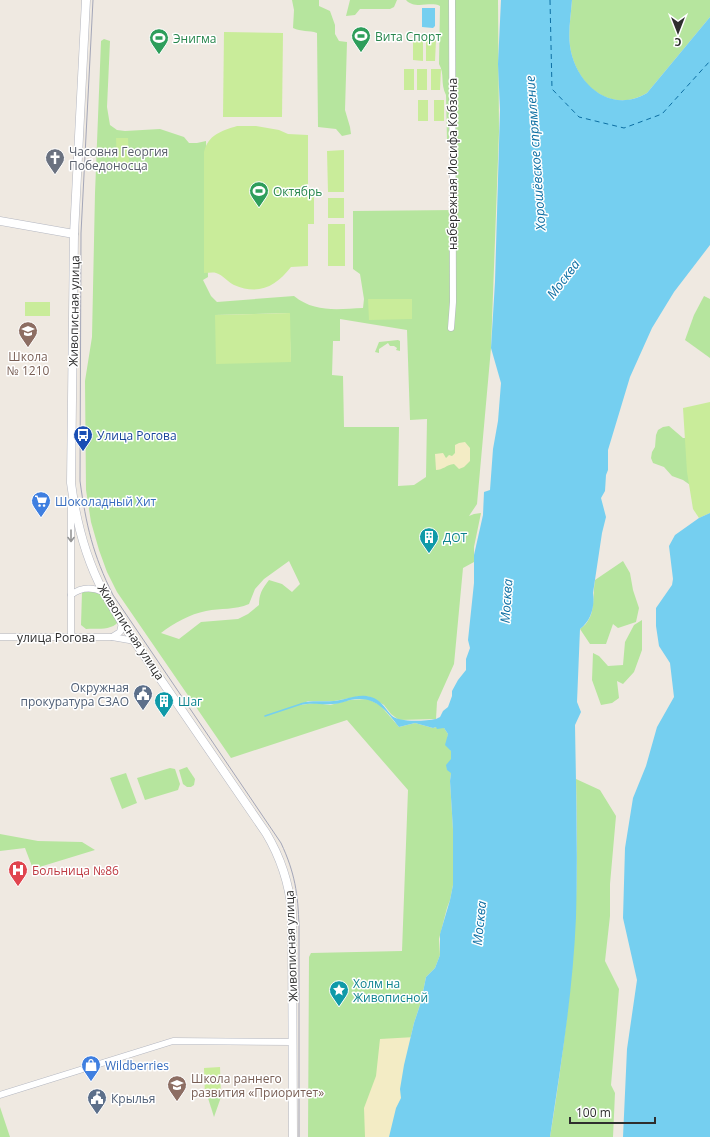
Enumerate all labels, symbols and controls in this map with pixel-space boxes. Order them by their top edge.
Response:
north arrow [658,12,698,52]
sports icon: Вита Спорт [350,25,372,53]
sports icon: Энигма [148,27,170,55]
place label: Вита Спорт [375,28,441,45]
place label: Энигма [173,30,216,47]
text: С [674,35,682,50]
water label: Хорошёвское спрямление [521,75,549,232]
street label: набережная Иосифа Кобзона [444,78,461,250]
place label: Часовня Георгия Победоносца [69,143,168,174]
church icon: Часовня Георгия Победоносца [44,147,66,175]
sports icon: Октябрь [248,180,270,208]
place label: Октябрь [273,183,322,200]
street label: Живописная улица [65,255,83,367]
water label: Москва [542,255,584,302]
school or university icon: Школа № 1210 [17,320,39,348]
place label: Школа № 1210 [7,348,50,379]
bus stop icon: Улица Рогова [72,424,94,452]
place label: Улица Рогова [97,427,177,444]
supermarket icon: Шоколадный Хит [30,490,52,518]
place label: Шоколадный Хит [55,493,157,510]
building icon: ДОТ [418,526,440,554]
one-way arrow [67,529,75,542]
place label: ДОТ [443,529,468,546]
water label: Москва [495,577,517,624]
street label: Живописная улица [94,581,168,683]
street label: улица Рогова [17,629,95,646]
place label: Окружная прокуратура СЗАО [21,679,129,710]
public building icon: Окружная прокуратура СЗАО [132,683,154,711]
building icon: Шаг [153,690,175,718]
place label: Шаг [178,693,202,710]
hospital icon: Больница №86 [7,859,29,887]
place label: Больница №86 [32,862,119,879]
street label: Живописная улица [281,890,301,1002]
water label: Москва [468,899,490,946]
place label: Холм на Живописной [353,975,428,1006]
place icon: Холм на Живописной [328,979,350,1007]
shop icon: Wildberries [80,1054,102,1082]
place label: Wildberries [105,1057,169,1074]
place label: Школа раннего развития «Приоритет» [191,1070,324,1101]
school or university icon: Школа раннего развития «Приоритет» [166,1074,188,1102]
public building icon: Крылья [86,1087,108,1115]
place label: Крылья [111,1090,155,1107]
scale bar [570,1099,655,1125]
text: 100 m [576,1104,611,1121]

